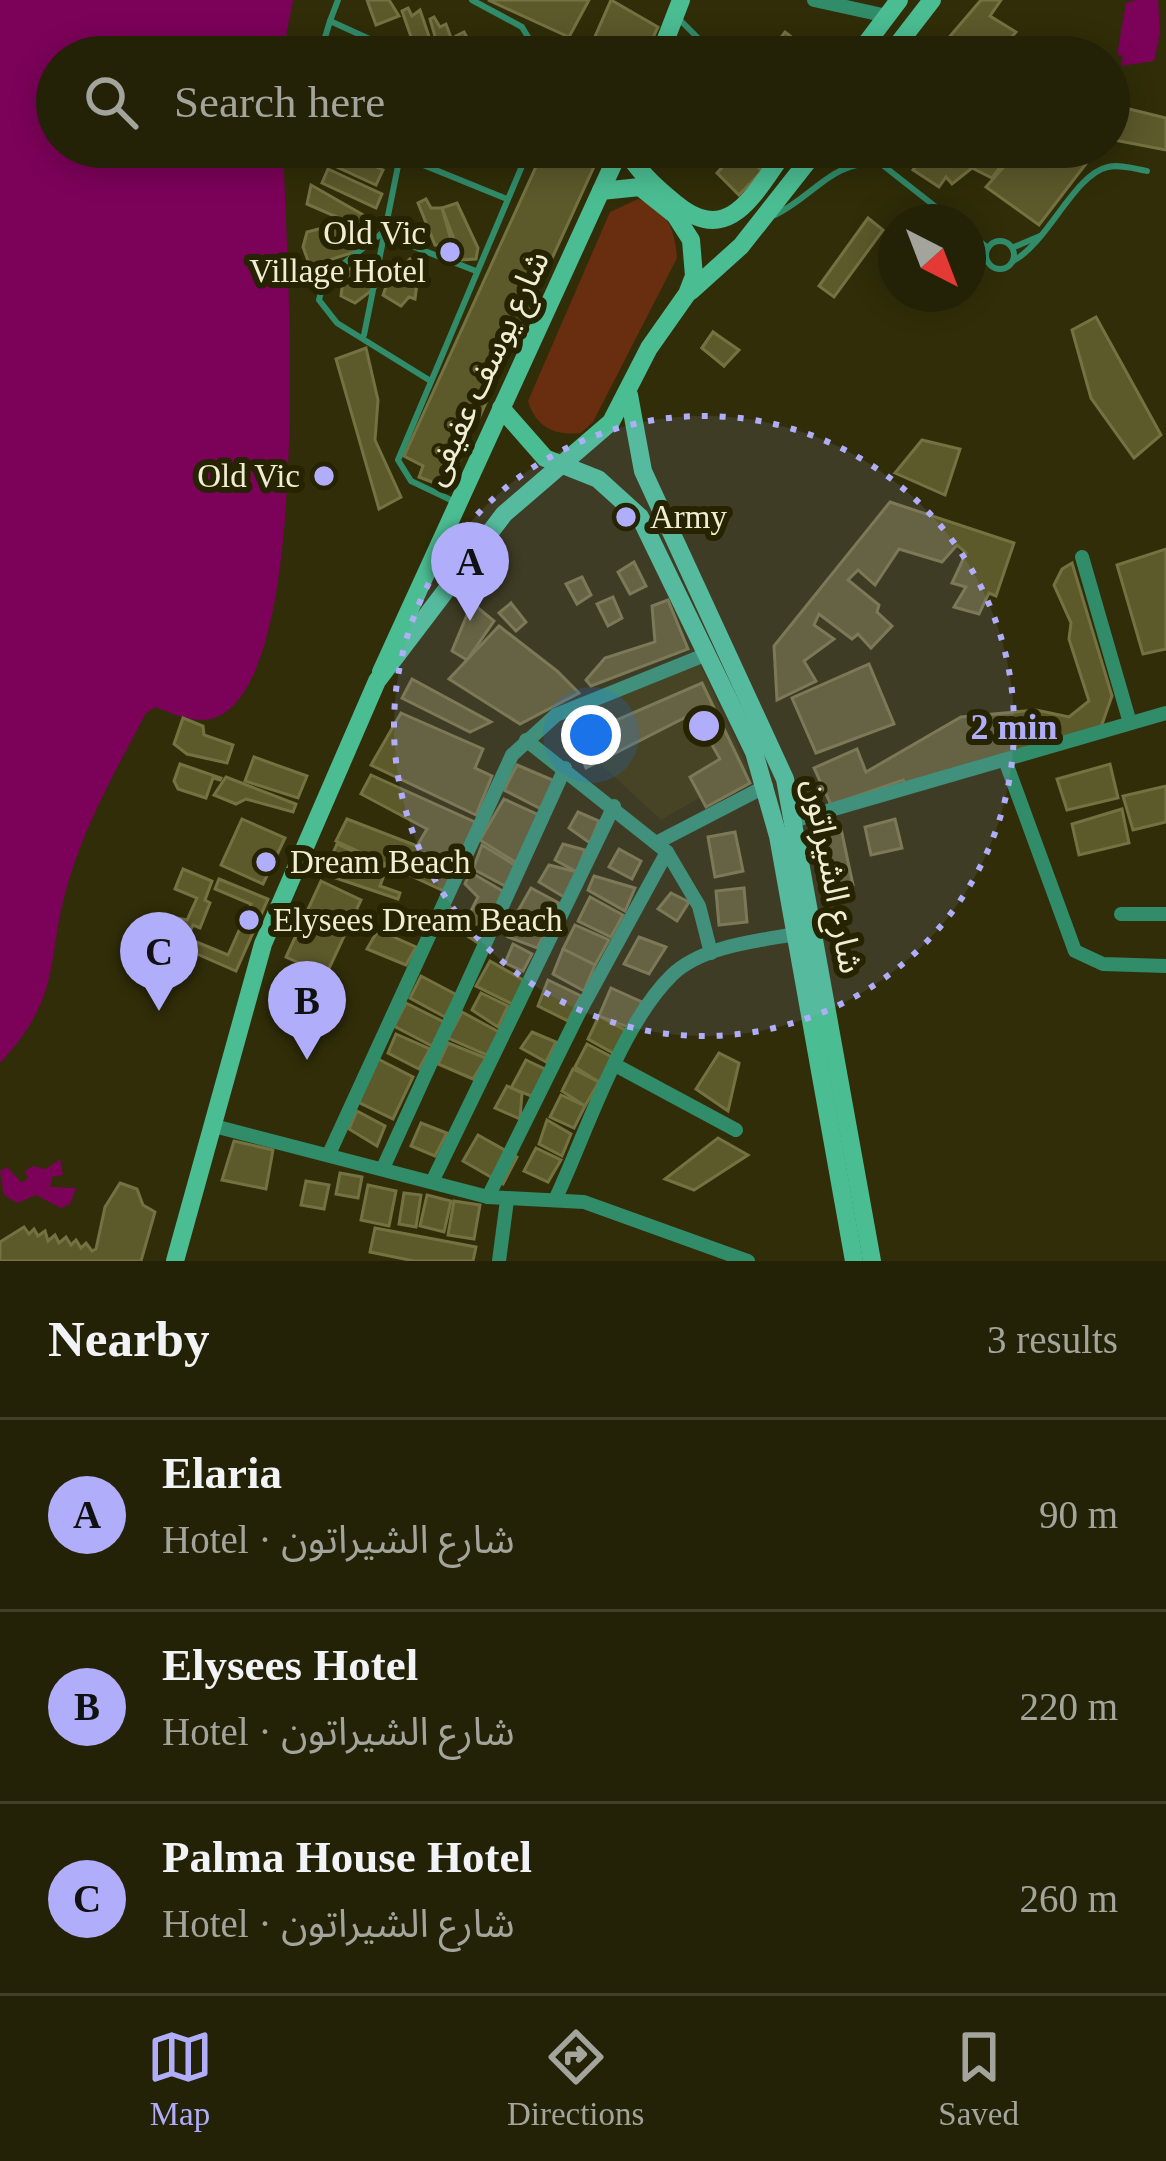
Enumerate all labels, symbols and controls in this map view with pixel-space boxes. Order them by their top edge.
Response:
search box [36,36,1130,168]
icon: search [78,69,144,135]
text: Search here [174,77,385,127]
north arrow [878,204,986,312]
place label: Old Vic Village Hotel [249,215,426,289]
marker: Old Vic Village Hotel [437,239,463,265]
street label: شارع يوسف عفيفى [416,245,561,493]
place label: Old Vic [197,458,300,494]
marker: Old Vic [311,463,337,489]
place label: Army [650,499,727,535]
marker: Army [613,504,639,530]
pin: A [431,522,509,621]
your location [561,705,621,765]
centre of rings [683,705,725,747]
text: 2 min [970,707,1058,747]
street label: شارع الشيراتون [791,776,870,978]
place label: Dream Beach [290,844,471,880]
marker: Dream Beach [253,849,279,875]
place label: Elysees Dream Beach [273,902,563,938]
marker: Elysees Dream Beach [236,907,262,933]
pin: C [120,912,198,1011]
pin: B [268,961,346,1060]
text: Nearby [48,1311,209,1367]
text: 3 results [987,1318,1118,1361]
text: Elaria [162,1448,282,1498]
text: A [73,1493,101,1536]
text: 90 m [1039,1493,1118,1536]
text: Hotel · شارع الشيراتون [162,1518,515,1561]
text: Elysees Hotel [162,1640,418,1690]
text: B [74,1685,100,1728]
text: 220 m [1019,1685,1118,1728]
text: Hotel · شارع الشيراتون [162,1710,515,1753]
text: Palma House Hotel [162,1832,532,1882]
text: C [73,1877,101,1920]
text: 260 m [1019,1877,1118,1920]
text: Hotel · شارع الشيراتون [162,1902,515,1945]
tab: Map [147,2024,213,2133]
tab: Directions [507,2024,644,2133]
tab: Saved [938,2024,1019,2133]

